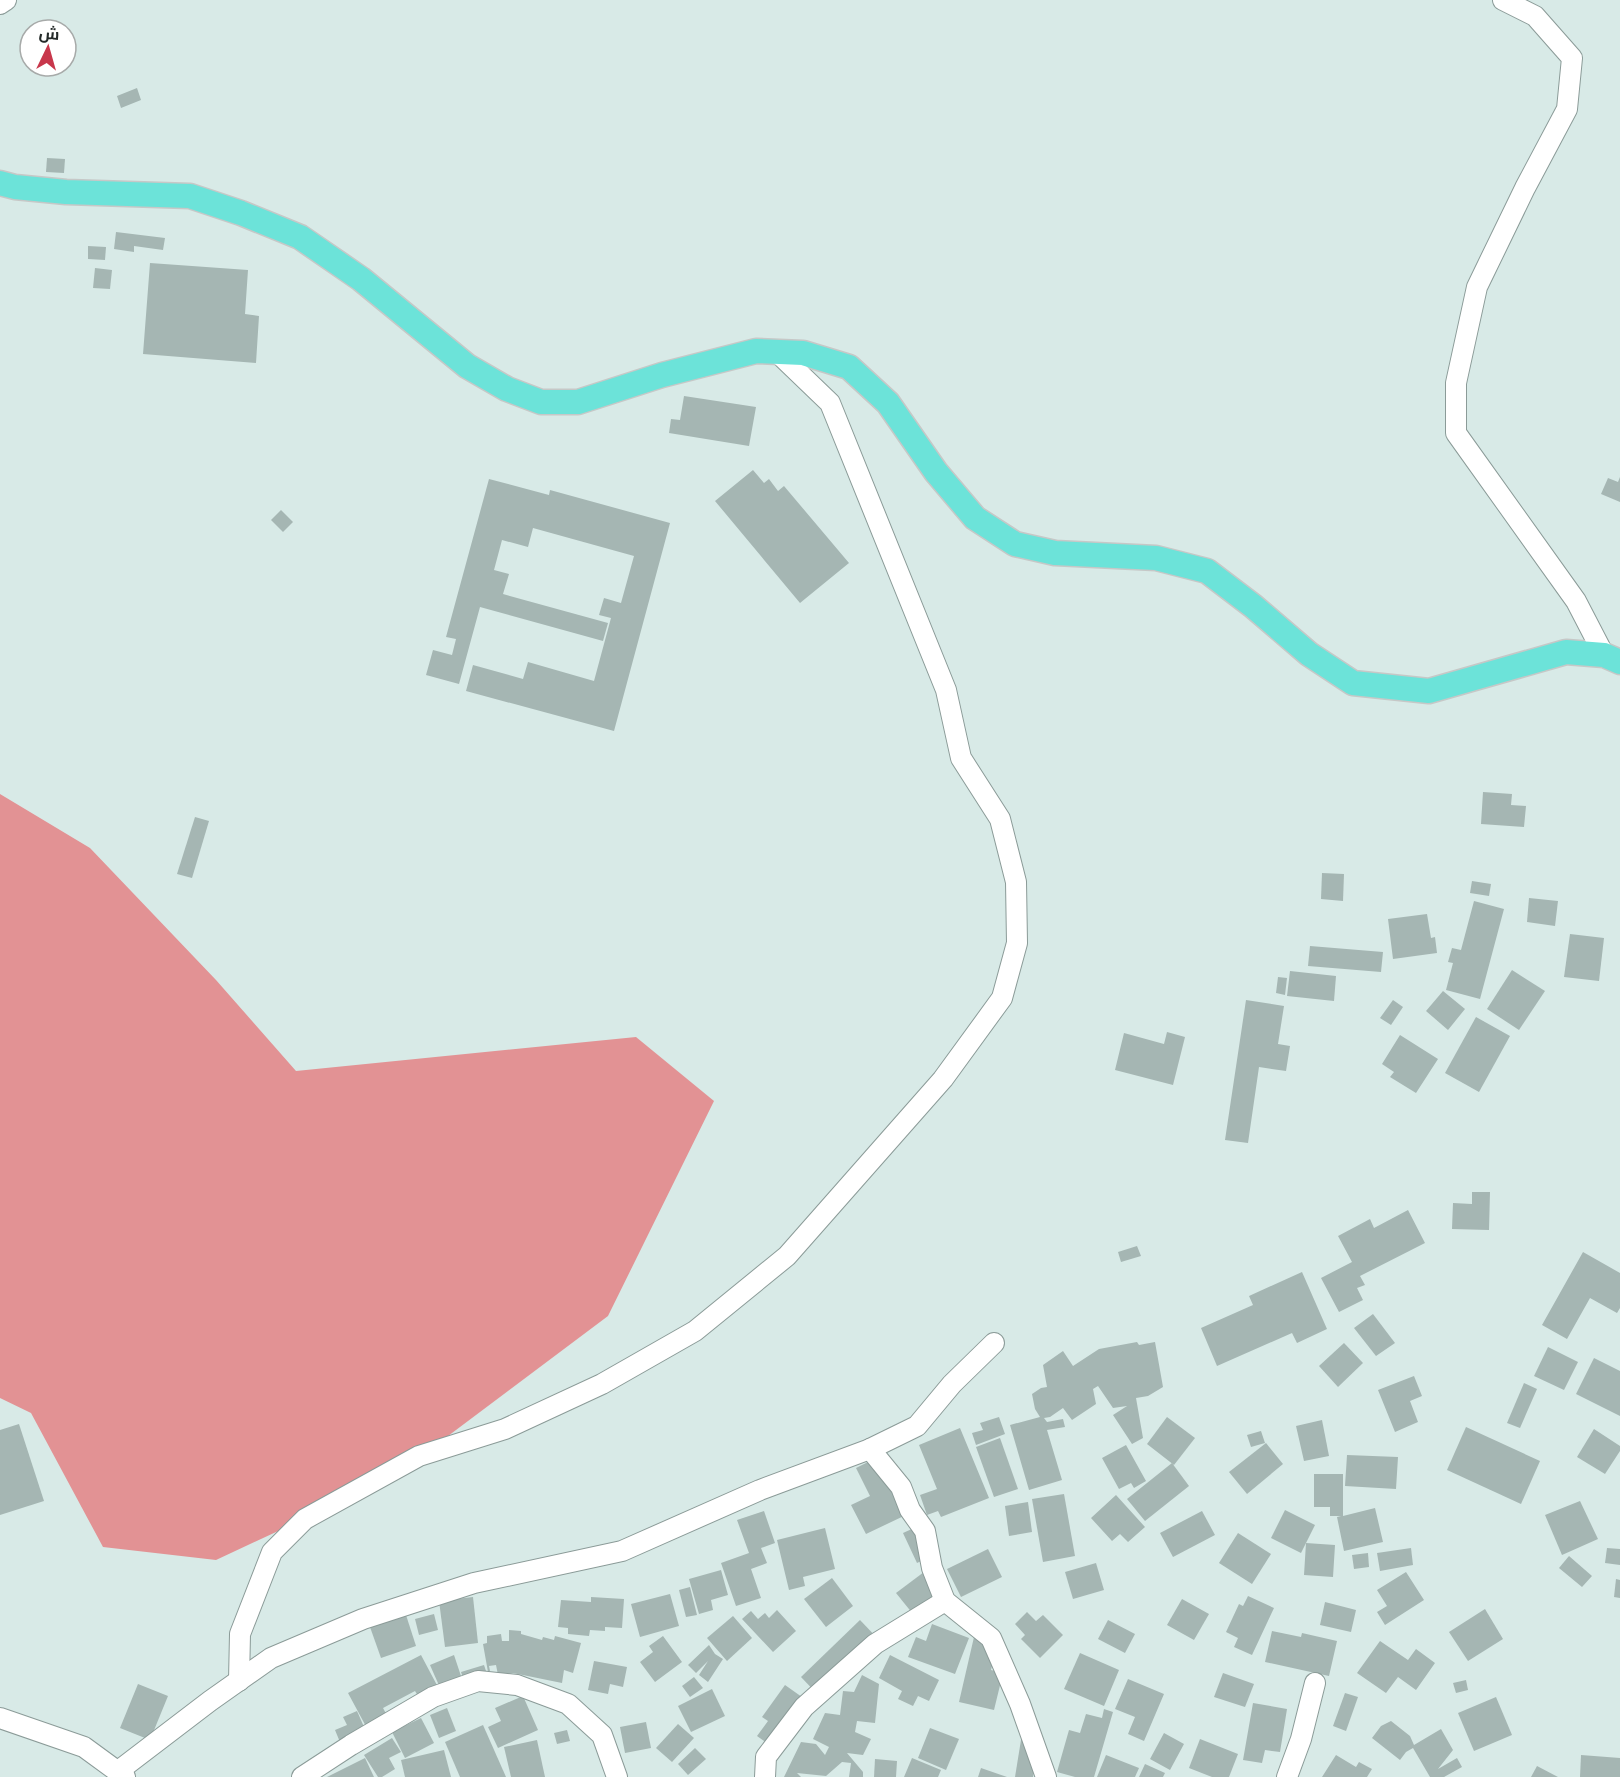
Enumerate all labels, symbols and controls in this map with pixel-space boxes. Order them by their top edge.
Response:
north arrow [18,18,78,78]
text: ش [38,24,60,44]

